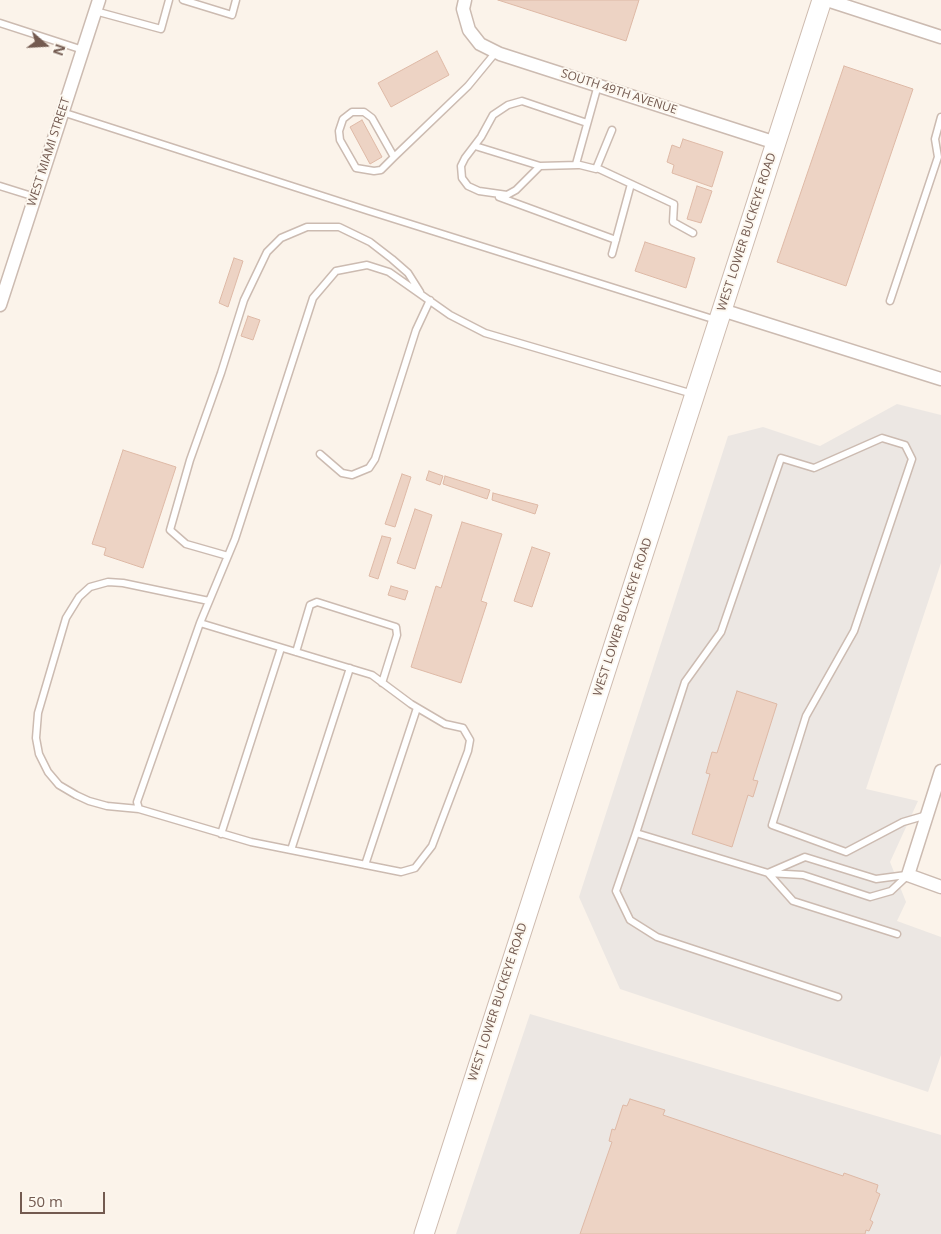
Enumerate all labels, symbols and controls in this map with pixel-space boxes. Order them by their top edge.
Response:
north arrow [20,20,70,70]
text: N [49,42,70,59]
street label: SOUTH 49TH AVENUE [559,66,679,118]
street label: WEST MIAMI STREET [25,96,73,208]
street label: WEST LOWER BUCKEYE ROAD [715,151,779,313]
street label: WEST LOWER BUCKEYE ROAD [591,536,655,698]
street label: WEST LOWER BUCKEYE ROAD [466,921,530,1083]
scale bar [22,1182,108,1214]
text: 50 m [28,1191,63,1211]

